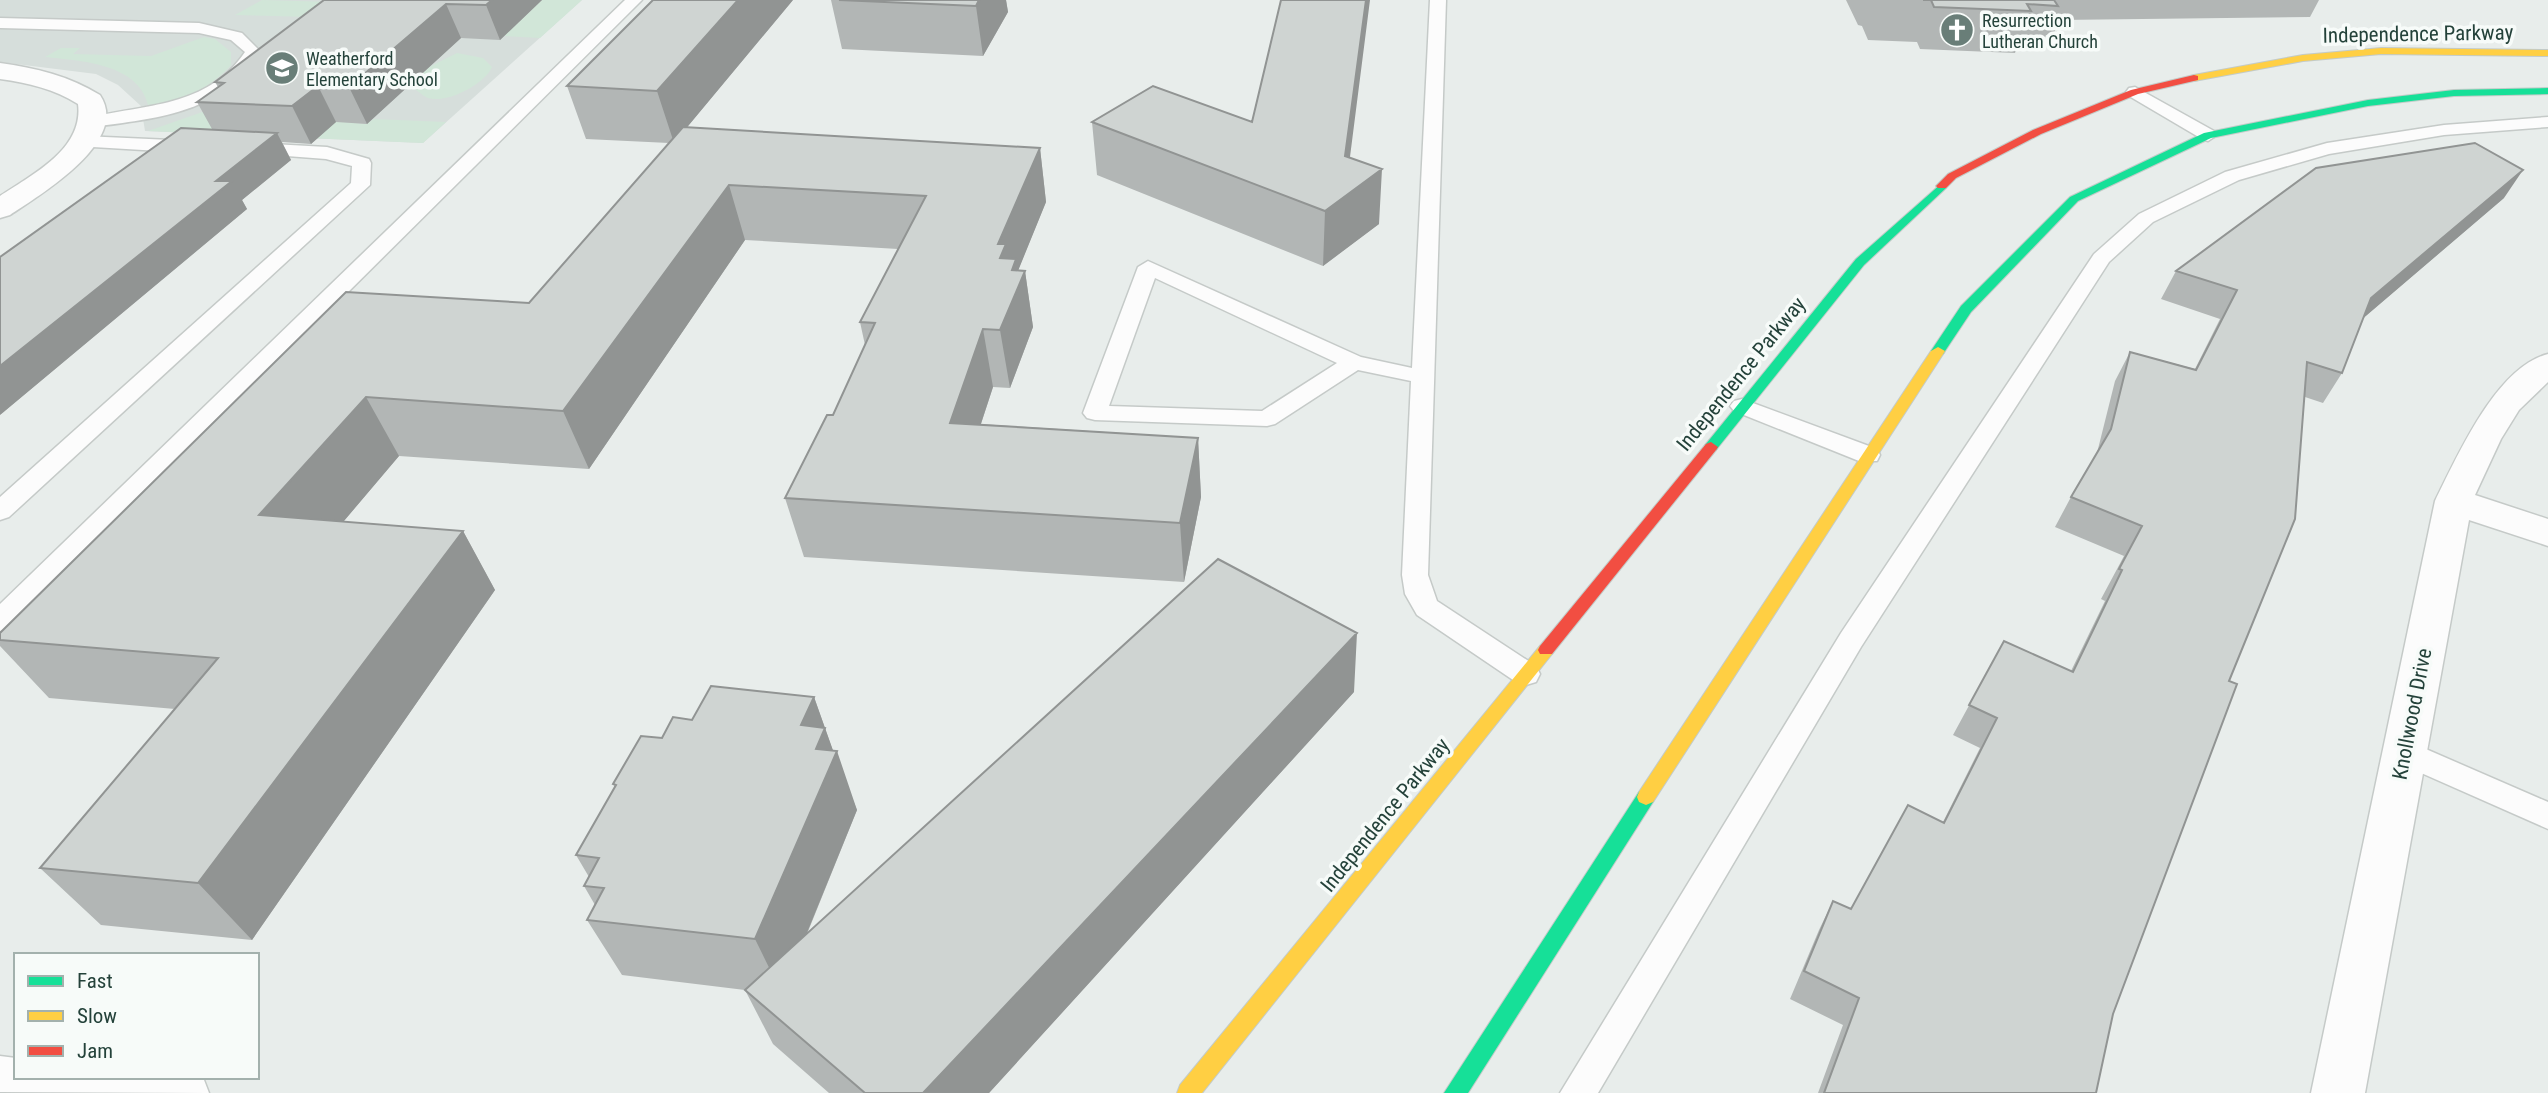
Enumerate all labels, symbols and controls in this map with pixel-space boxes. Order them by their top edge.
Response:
place label: Resurrection Lutheran Church [1982,10,2098,52]
church icon: Resurrection Lutheran Church [1938,11,1976,49]
street label: Independence Parkway [2323,20,2514,48]
place label: Weatherford Elementary School [306,48,438,90]
school or university icon: Weatherford Elementary School [263,49,301,87]
street label: Independence Parkway [1672,292,1810,456]
street label: Knollwood Drive [2387,646,2437,782]
street label: Independence Parkway [1316,733,1454,897]
legend [14,953,259,1079]
text: Fast [77,969,113,993]
text: Slow [77,1004,117,1028]
text: Jam [77,1039,113,1063]

